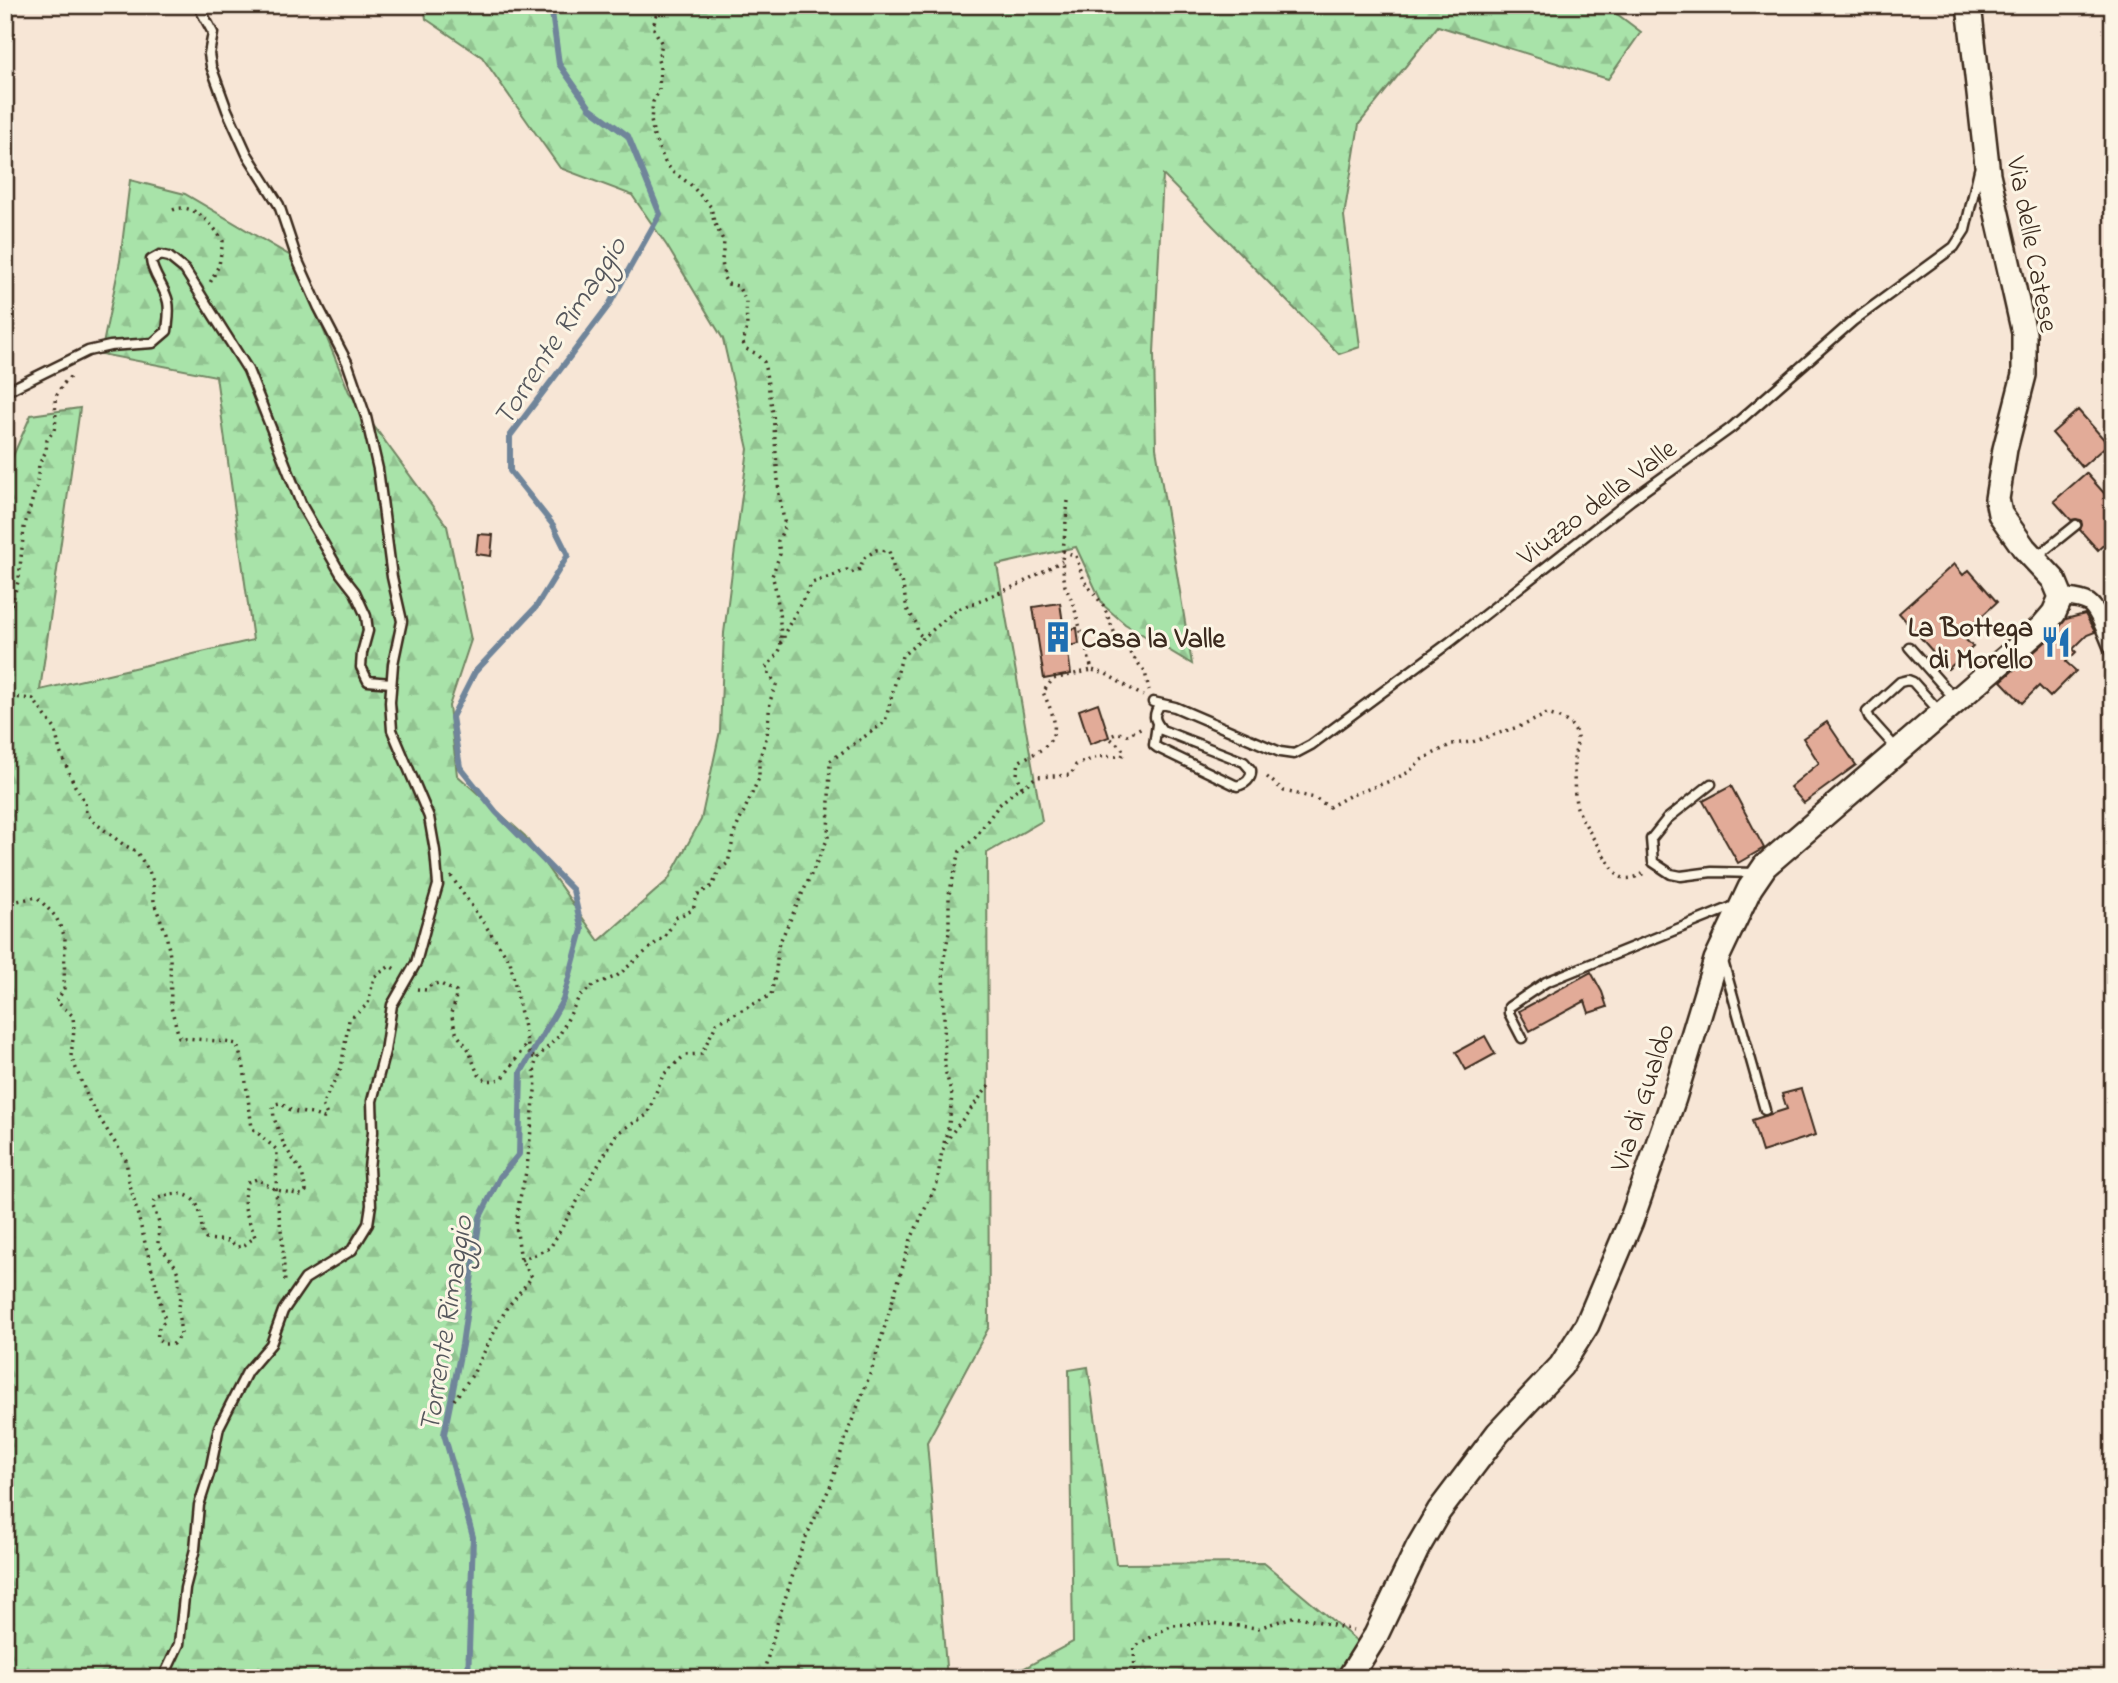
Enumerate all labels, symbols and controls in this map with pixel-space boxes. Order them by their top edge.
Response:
street label: Via delle Catese [1993,152,2068,336]
water label: Torrente Rimaggio [483,228,640,436]
street label: Viuzzo della Valle [1509,430,1687,578]
place label: La Bottega di Morello [1908,609,2033,682]
building icon: Casa la Valle [1041,620,1075,654]
place label: Casa la Valle [1081,620,1226,661]
restaurant icon: La Bottega di Morello [2039,625,2073,659]
street label: Via di Gualdo [1601,1019,1687,1178]
water label: Torrente Rimaggio [409,1212,487,1436]

